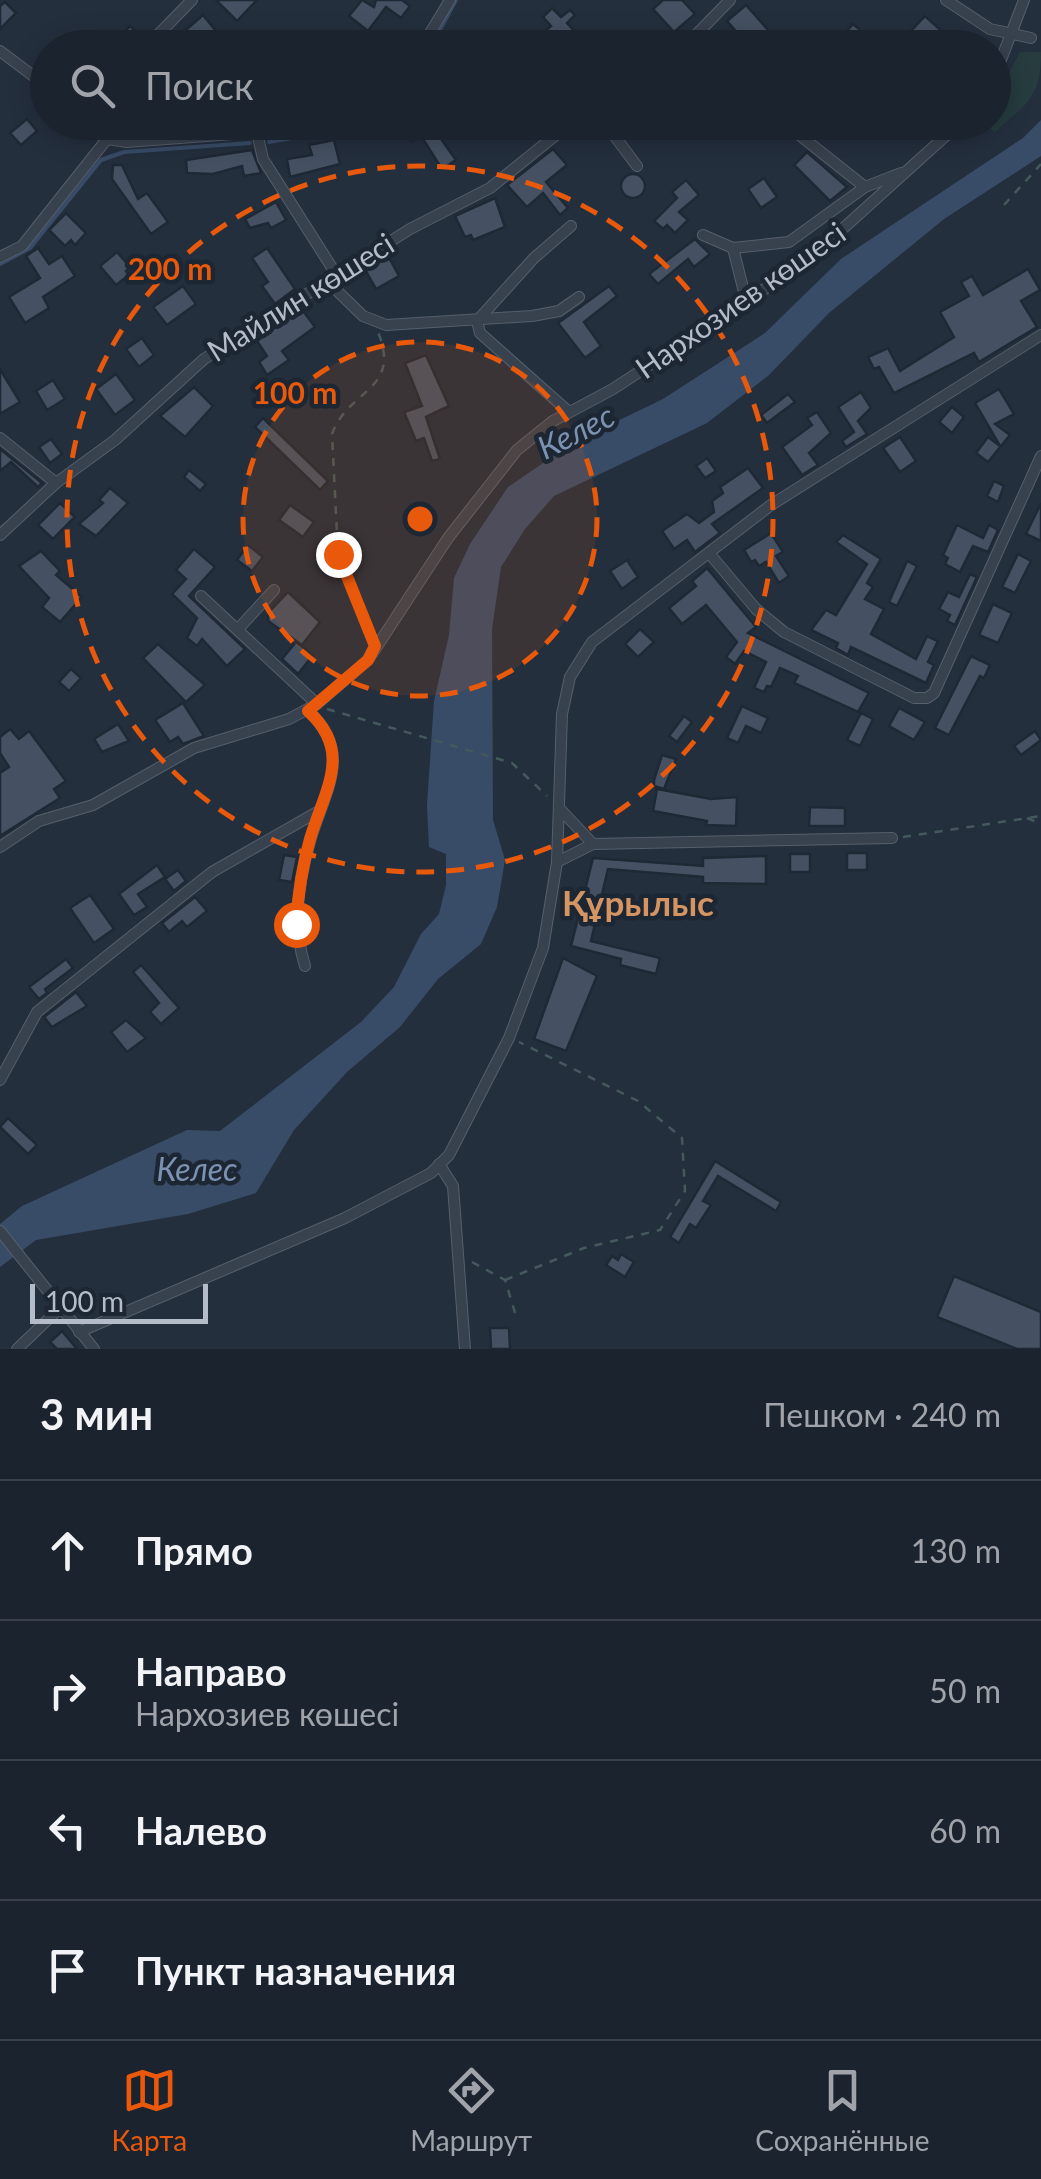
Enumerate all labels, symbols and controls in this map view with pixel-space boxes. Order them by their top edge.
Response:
search box [30,30,1011,140]
icon: search [65,58,120,113]
text: Поиск [145,62,254,108]
street label: Нархозиев көшесі [628,214,852,385]
street label: Майлин көшесі [200,225,400,368]
text: 200 m [128,250,212,286]
text: 100 m [253,374,337,410]
water label: Келес [530,395,620,466]
centre of rings [402,501,438,537]
route end [316,532,362,578]
district label: Құрылыс [562,881,714,923]
route start [274,902,320,948]
water label: Келес [156,1149,238,1188]
scale bar [30,1279,208,1324]
text: 100 m [45,1284,124,1318]
text: 3 мин [40,1389,153,1439]
text: Пешком · 240 m [763,1395,1001,1434]
icon: ahead [40,1523,95,1578]
text: Прямо [135,1527,253,1573]
text: 130 m [911,1531,1001,1570]
text: Направо [135,1648,287,1694]
icon: right [40,1663,95,1718]
text: 50 m [929,1671,1001,1710]
text: Нархозиев көшесі [135,1694,399,1733]
icon: left [40,1803,95,1858]
text: Налево [135,1807,267,1853]
text: 60 m [929,1811,1001,1850]
icon: arrive [40,1943,95,1998]
text: Пункт назначения [135,1947,456,1993]
tab: Карта [111,2063,187,2157]
tab: Маршрут [410,2063,532,2157]
tab: Сохранённые [755,2063,930,2157]

